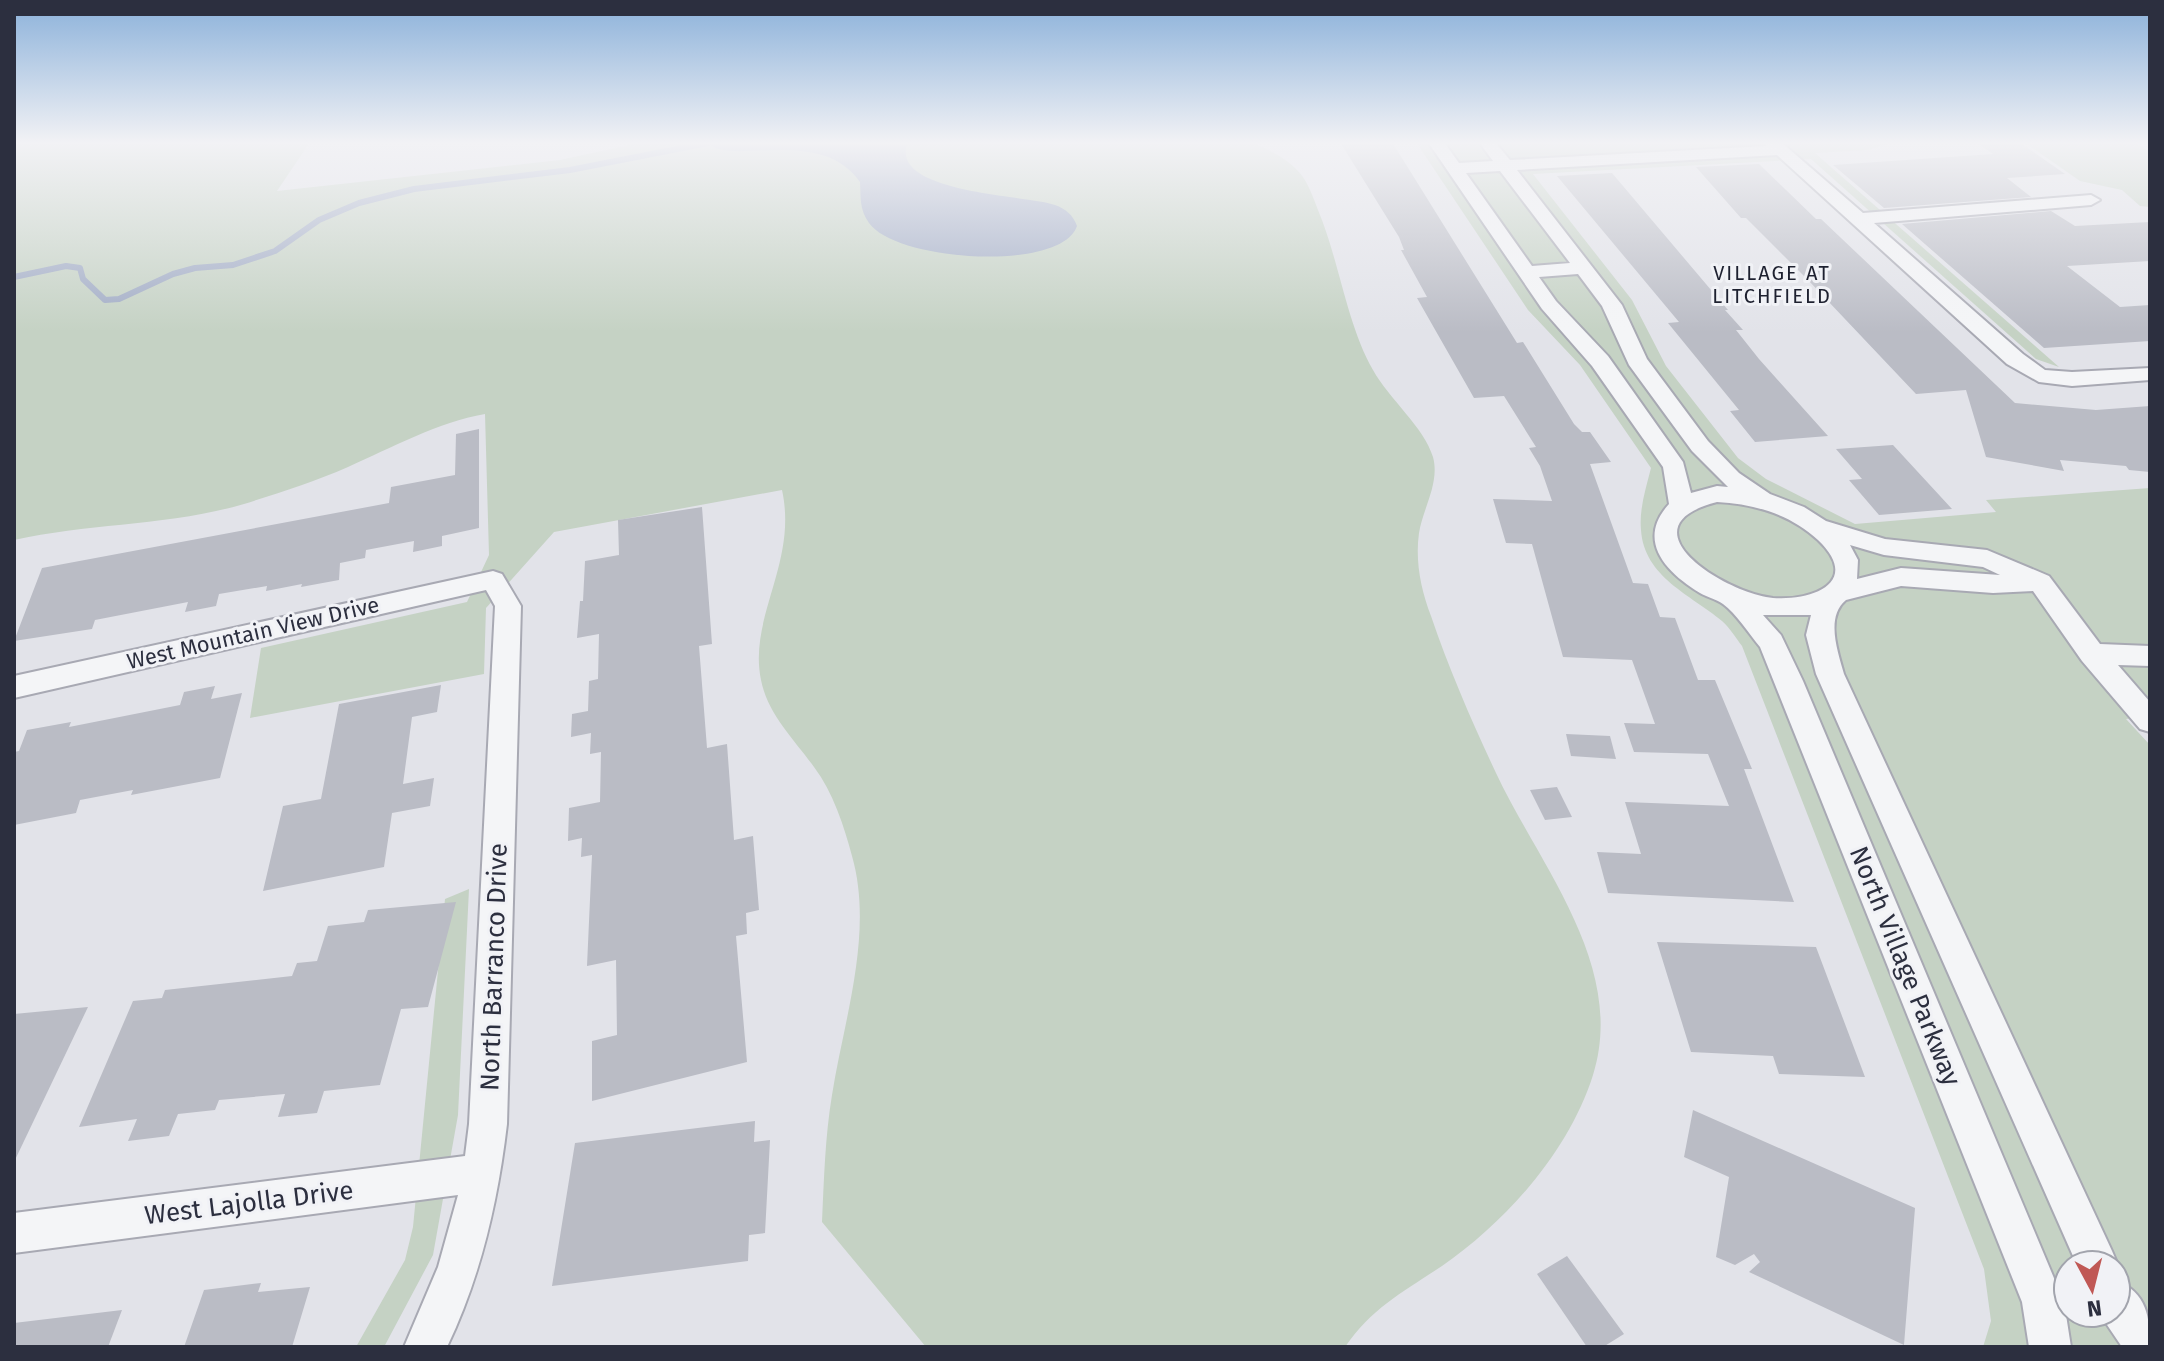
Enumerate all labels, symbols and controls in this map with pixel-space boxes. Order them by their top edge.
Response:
district label: VILLAGE AT LITCHFIELD [1712,261,1832,308]
street label: West Mountain View Drive [124,591,382,675]
street label: North Village Parkway [1843,842,1967,1090]
street label: North Barranco Drive [474,843,514,1091]
street label: West Lajolla Drive [143,1175,355,1231]
north arrow [2052,1249,2132,1329]
text: N [2085,1294,2103,1323]

